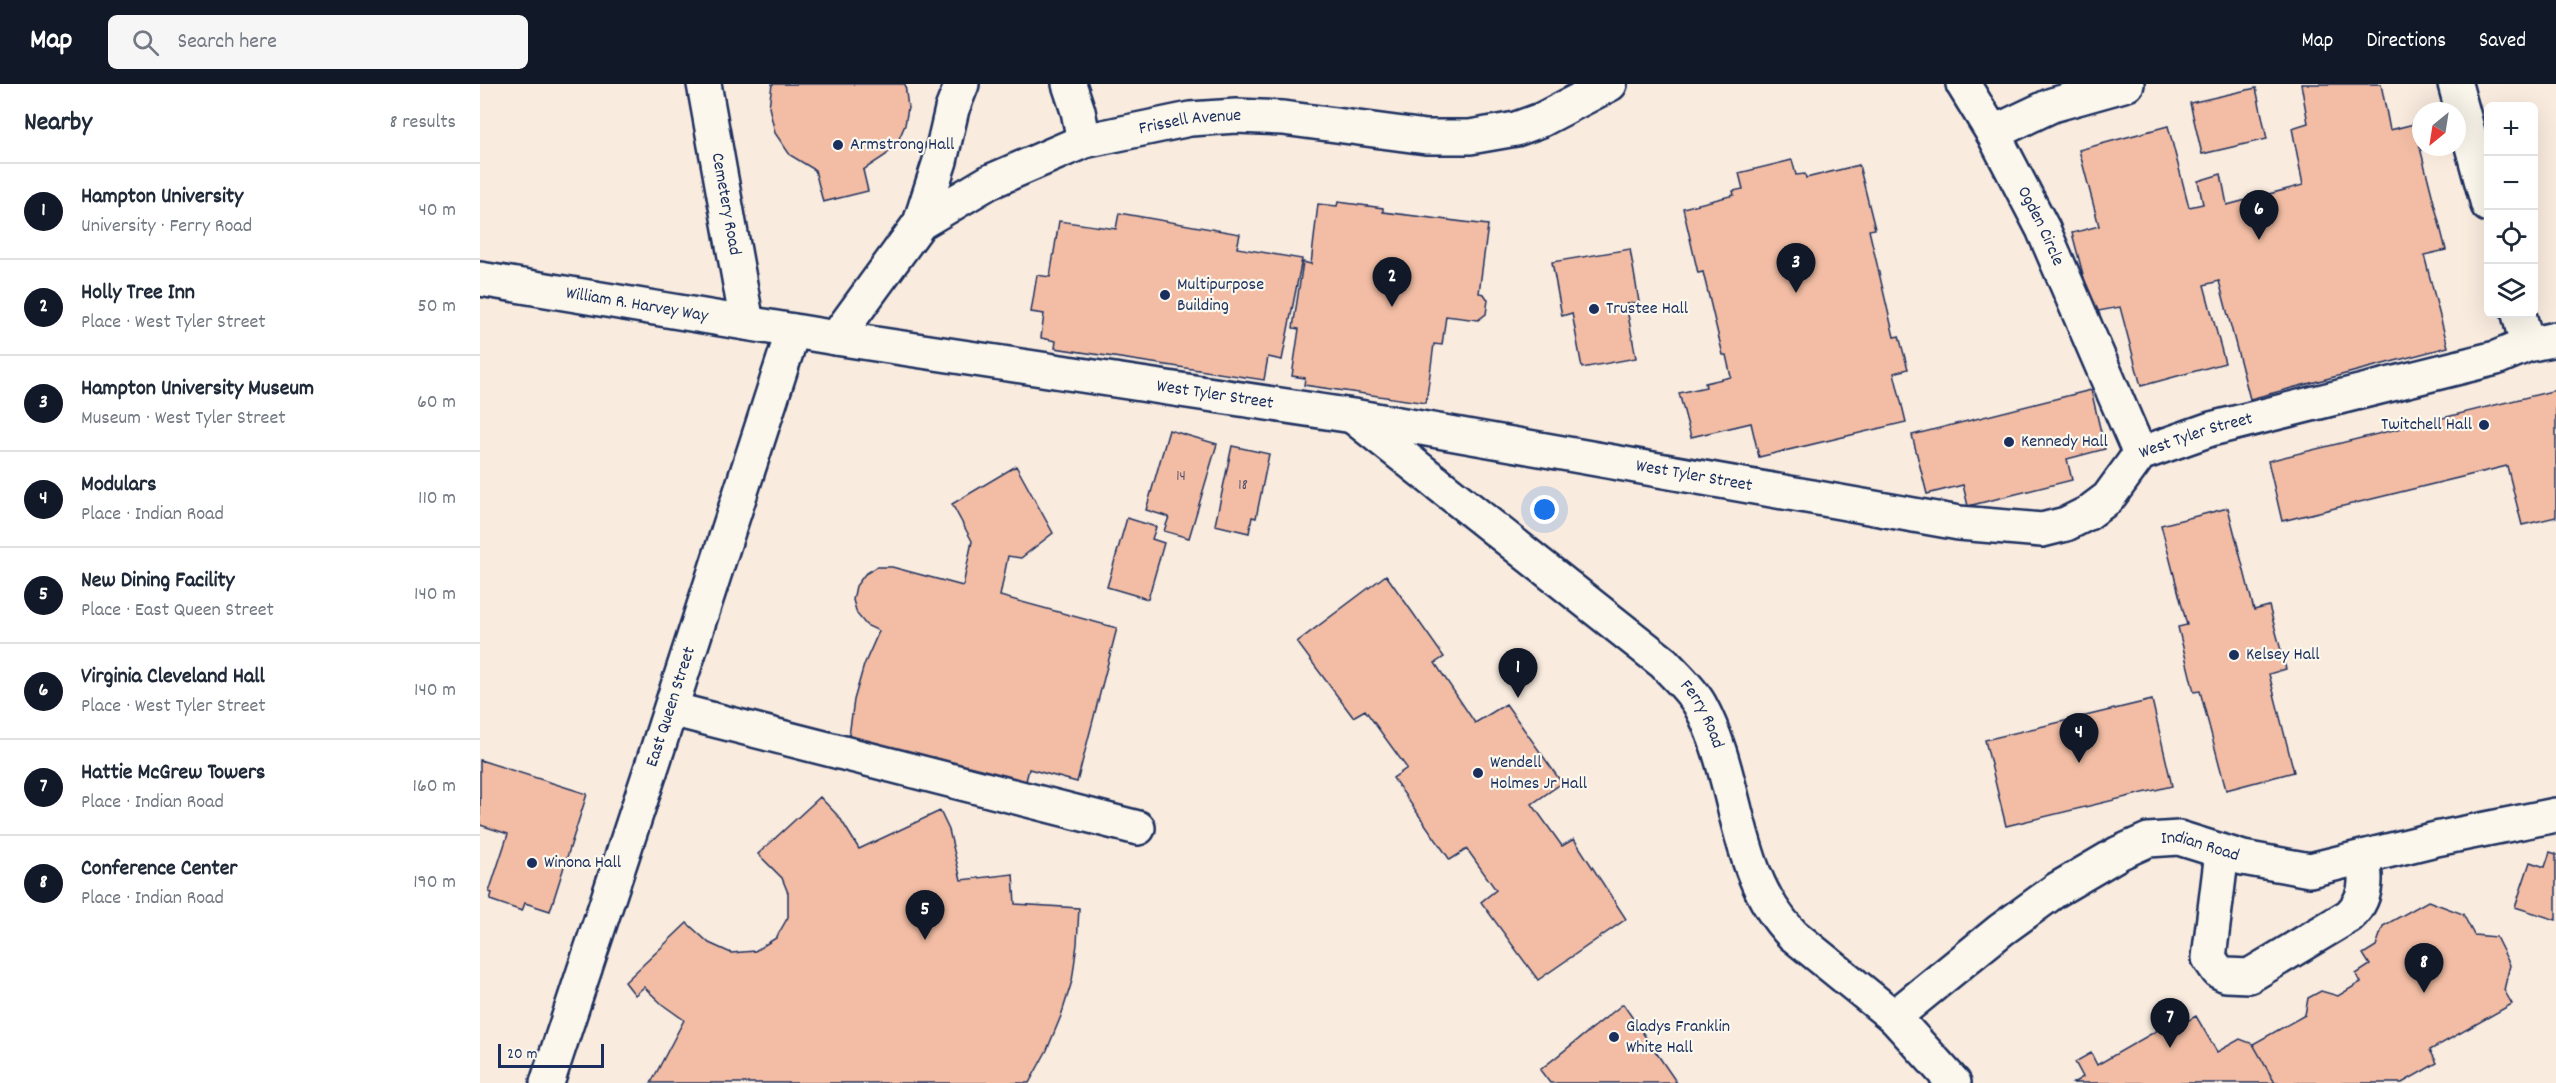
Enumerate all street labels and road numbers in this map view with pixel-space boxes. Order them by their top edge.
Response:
street label: Frissell Avenue [1137,103,1242,142]
street label: Cemetery Road [704,151,747,257]
street label: Ogden Circle [2010,182,2070,270]
street label: William R. Harvey Way [564,281,710,329]
street label: West Tyler Street [1155,374,1275,416]
street label: West Tyler Street [2136,406,2256,466]
street label: West Tyler Street [1634,454,1755,499]
street label: East Queen Street [640,643,702,771]
street label: Ferry Road [1674,674,1730,752]
street label: Indian Road [2160,825,2242,869]

